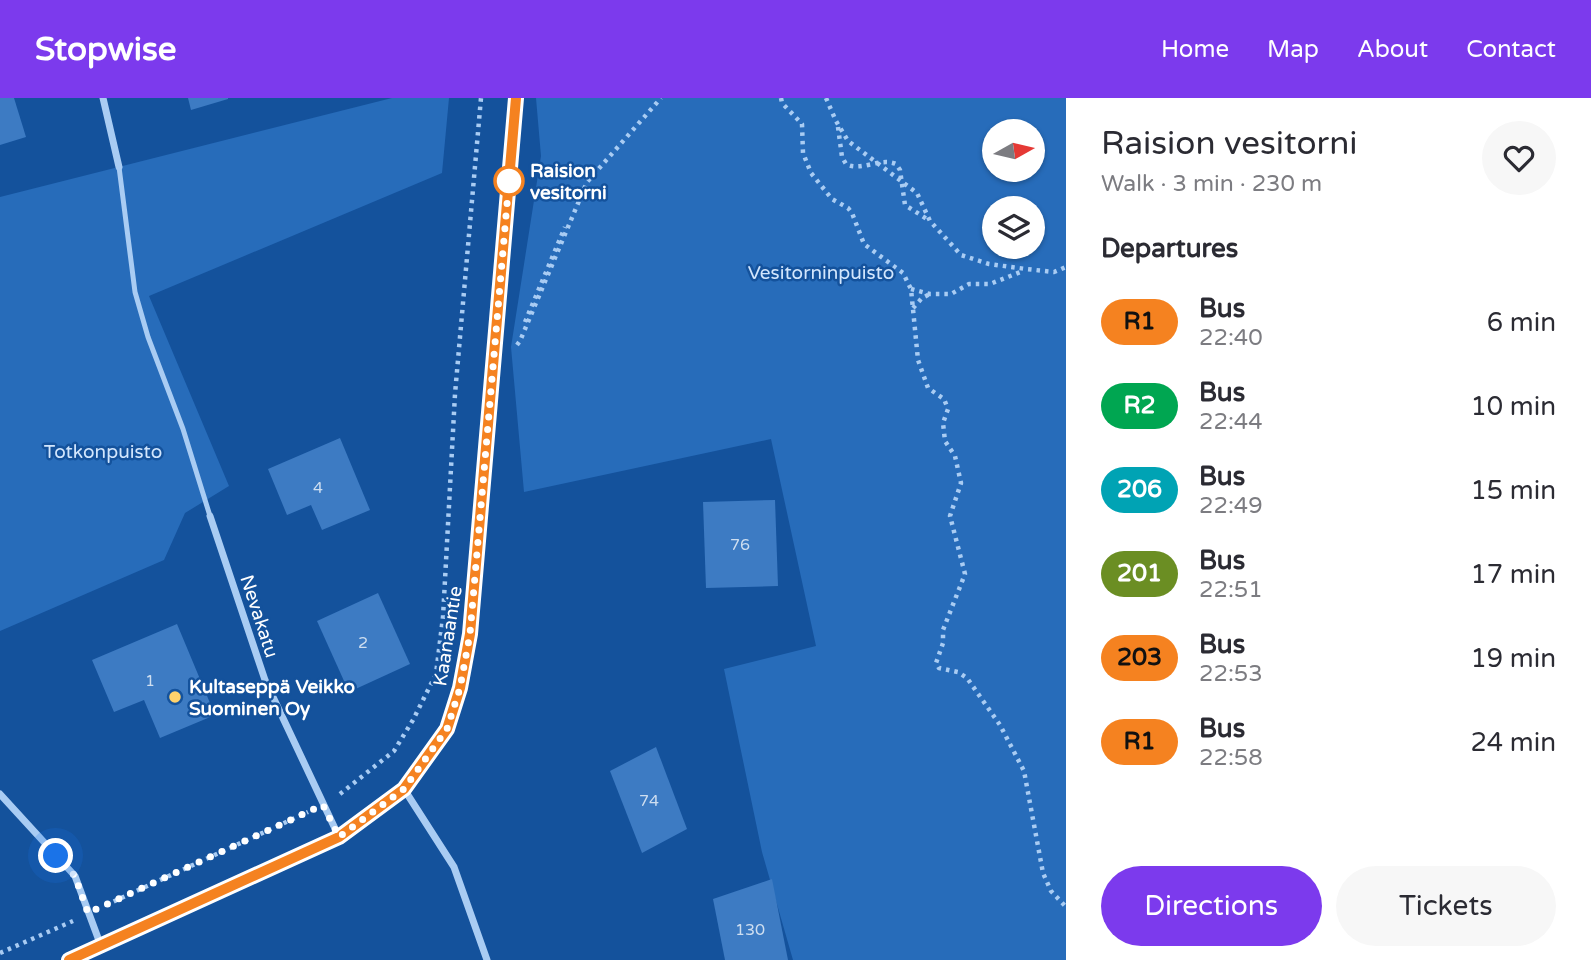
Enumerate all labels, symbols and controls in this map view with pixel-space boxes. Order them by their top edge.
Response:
text: Stopwise [35,30,177,69]
text: Home [1161,35,1229,64]
text: Map [1267,35,1319,64]
text: About [1357,35,1428,64]
text: Contact [1466,35,1556,64]
north arrow [982,119,1045,182]
map controls [982,119,1045,259]
button: heart [1482,121,1556,195]
text: Raision vesitorni [1101,124,1357,163]
place label: Raision vesitorni [530,160,607,204]
marker: Raision vesitorni [494,166,524,196]
text: Walk · 3 min · 230 m [1101,170,1322,198]
button: layers [982,196,1045,259]
text: Departures [1101,233,1238,264]
park label: Vesitorninpuisto [748,262,894,284]
text: Bus [1199,293,1245,324]
text: R1 [1123,307,1156,336]
text: 6 min [1487,307,1556,338]
text: 22:40 [1199,324,1263,352]
text: Bus [1199,377,1245,408]
text: R2 [1123,391,1156,420]
text: 10 min [1470,391,1556,422]
text: 22:44 [1199,408,1263,436]
park label: Totkonpuisto [44,441,162,463]
text: Bus [1199,461,1245,492]
text: 206 [1117,475,1162,504]
text: 15 min [1470,475,1556,506]
house number: 4 [313,478,323,498]
text: 22:49 [1199,492,1263,520]
house number: 76 [730,535,750,555]
text: Bus [1199,545,1245,576]
text: 201 [1117,559,1162,588]
text: 17 min [1470,559,1556,590]
street label: Nevakatu [235,572,283,660]
text: 22:51 [1199,576,1263,604]
street label: Kaanaantie [429,585,467,688]
text: Bus [1199,629,1245,660]
house number: 2 [358,633,368,653]
text: 203 [1117,643,1162,672]
text: 19 min [1470,643,1556,674]
text: 22:53 [1199,660,1263,688]
house number: 1 [145,671,155,691]
place label: Kultaseppä Veikko Suominen Oy [189,676,355,721]
marker: Kultaseppä Veikko Suominen Oy [167,689,183,705]
text: Bus [1199,713,1245,744]
text: R1 [1123,727,1156,756]
text: 24 min [1470,727,1556,758]
text: 22:58 [1199,744,1263,772]
house number: 74 [639,791,659,811]
your location [38,838,73,873]
button: Directions [1101,866,1322,946]
button: Tickets [1336,866,1556,946]
house number: 130 [735,920,765,940]

